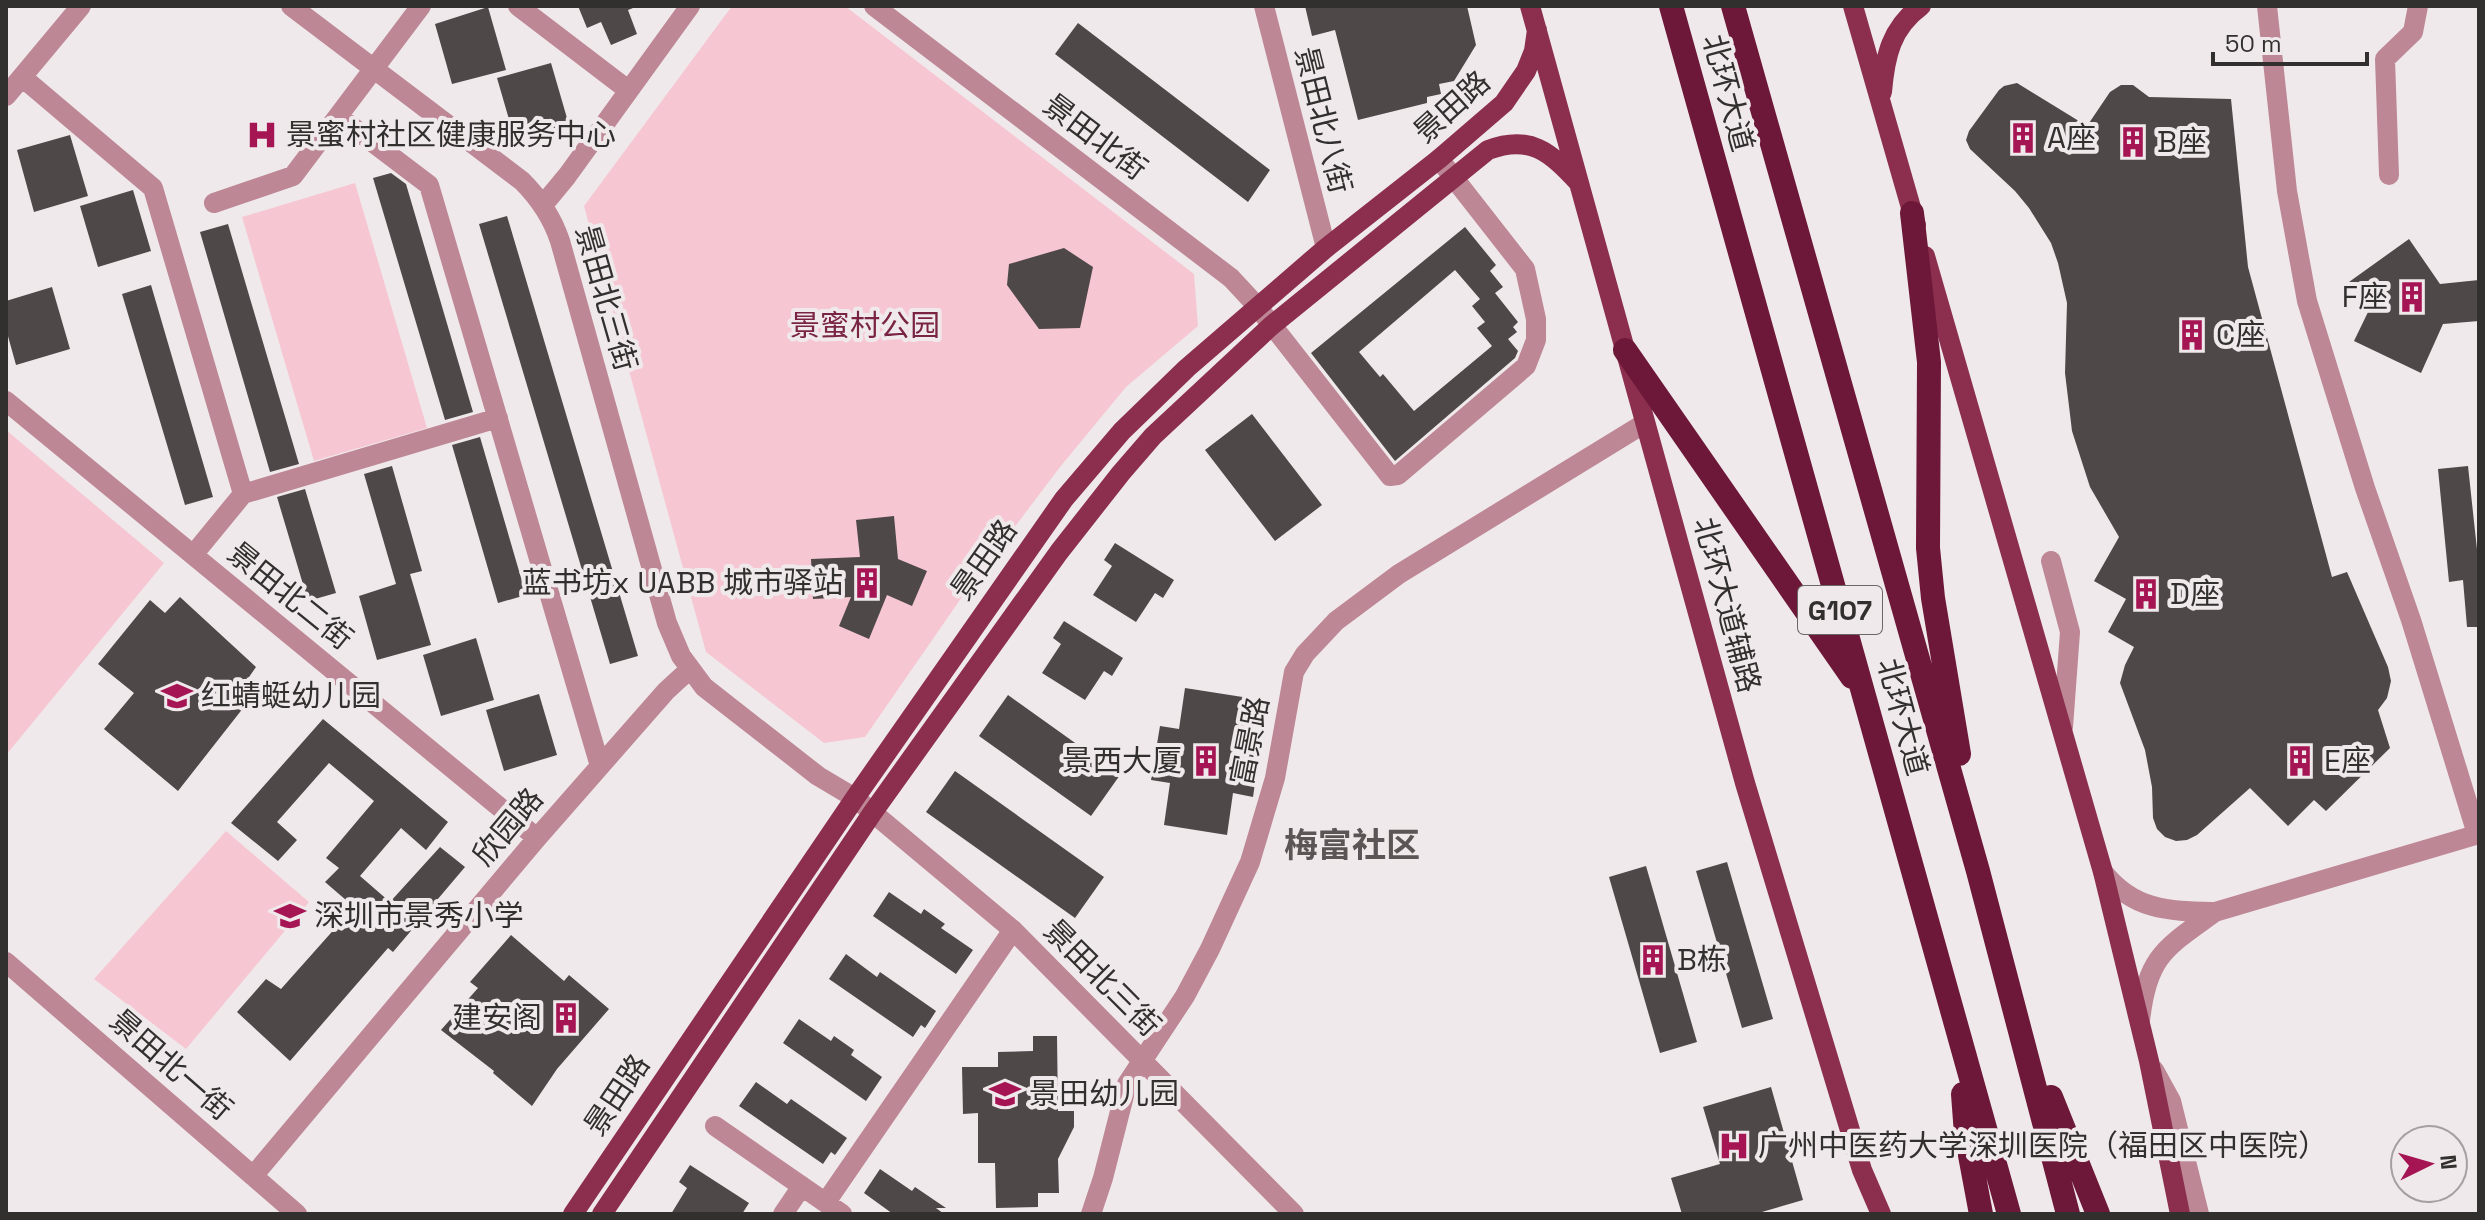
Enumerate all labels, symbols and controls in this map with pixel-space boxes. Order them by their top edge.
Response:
scale bar [2213,16,2367,66]
text: 50 m [2225,28,2282,59]
street label: 北环大道 [1694,30,1763,156]
street label: 景田北八街 [1286,42,1361,197]
street label: 景田路 [1405,62,1498,151]
street label: 景田北街 [1036,85,1155,188]
place label: 景蜜村社区健康服务中心 [286,115,616,154]
hospital icon: 景蜜村社区健康服务中心 [245,118,279,152]
place label: A座 [2047,118,2096,157]
building icon: A座 [2006,121,2040,155]
place label: B座 [2157,122,2207,161]
building icon: B座 [2116,125,2150,159]
street label: 景田北三街 [567,220,646,375]
place label: F座 [2342,277,2388,316]
building icon: F座 [2395,280,2429,314]
park label: 景蜜村公园 [790,306,940,345]
place label: C座 [2216,315,2265,354]
building icon: C座 [2175,318,2209,352]
street label: 景田路 [942,512,1025,608]
street label: 北环大道辅路 [1685,513,1770,697]
street label: 景田北二街 [220,533,361,658]
place label: 蓝书坊x UABB 城市驿站 [522,563,843,602]
building icon: 蓝书坊x UABB 城市驿站 [850,566,884,600]
place label: D座 [2170,574,2220,613]
building icon: D座 [2129,577,2163,611]
road number: G107 [1798,586,1882,634]
street label: 北环大道 [1869,654,1938,780]
place label: 红蜻蜓幼儿园 [201,676,381,715]
school or university icon: 红蜻蜓幼儿园 [160,679,194,713]
street label: 富景路 [1222,693,1277,789]
place label: 景西大厦 [1062,741,1182,780]
place label: E座 [2324,741,2371,780]
building icon: 景西大厦 [1189,744,1223,778]
building icon: E座 [2283,744,2317,778]
street label: 欣园路 [464,780,551,874]
district label: 梅富社区 [1284,824,1420,867]
place label: 深圳市景秀小学 [314,896,524,935]
school or university icon: 深圳市景秀小学 [273,899,307,933]
street label: 景田北三街 [1036,911,1169,1044]
place label: B栋 [1677,940,1727,979]
building icon: B栋 [1636,943,1670,977]
place label: 建安阁 [452,998,542,1037]
street label: 景田北一街 [102,1001,241,1129]
building icon: 建安阁 [549,1001,583,1035]
street label: 景田路 [575,1047,658,1143]
place label: 景田幼儿园 [1029,1074,1179,1113]
school or university icon: 景田幼儿园 [988,1077,1022,1111]
north arrow [2389,1124,2469,1204]
place label: 广州中医药大学深圳医院（福田区中医院） [1758,1126,2328,1165]
hospital icon: 广州中医药大学深圳医院（福田区中医院） [1717,1129,1751,1163]
text: N [2434,1154,2464,1171]

